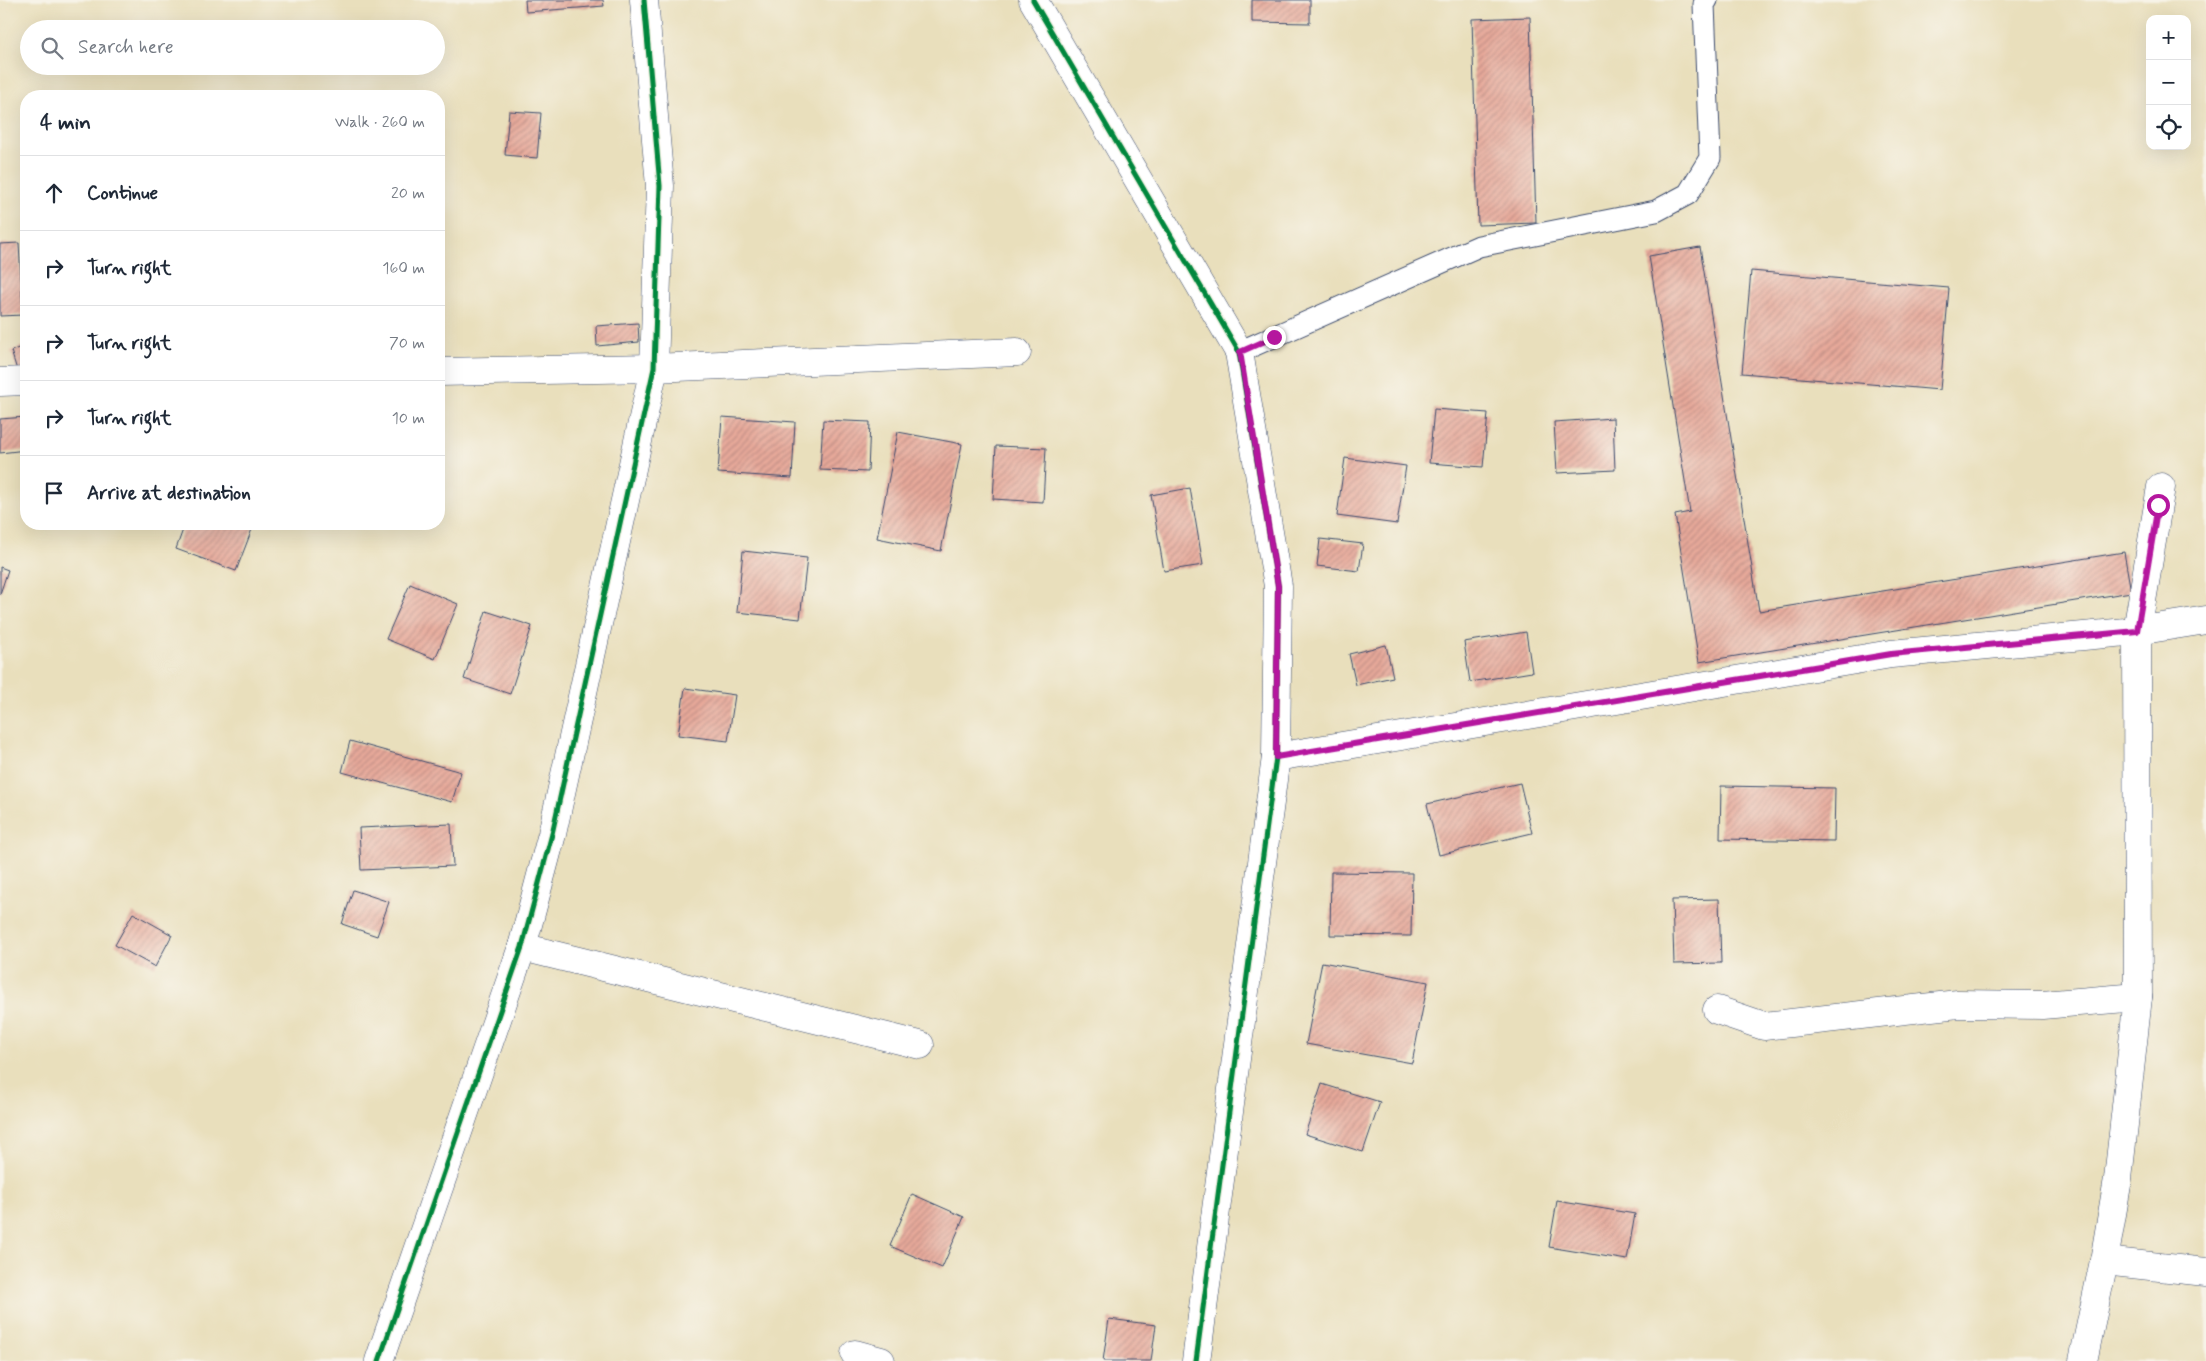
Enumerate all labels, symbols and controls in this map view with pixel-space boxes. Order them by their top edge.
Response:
map controls [2146,15,2191,150]
button: + [2146,15,2191,60]
search box [20,20,445,75]
icon: search [38,34,66,62]
text: Search here [78,35,174,60]
button: − [2146,60,2191,105]
button: locate [2146,105,2191,150]
text: 4 min [40,109,91,137]
text: Walk · 260 m [335,112,425,133]
icon: ahead [40,179,68,207]
text: Continue [87,181,158,206]
text: 20 m [391,183,425,204]
icon: right [40,254,68,282]
text: Turn right [87,256,171,281]
text: 160 m [382,258,425,279]
route end [1263,326,1286,349]
icon: right [40,329,68,357]
text: Turn right [87,331,171,356]
text: 70 m [389,333,425,354]
icon: right [40,404,68,432]
text: Turn right [87,406,171,431]
text: 10 m [392,408,425,429]
icon: arrive [40,479,68,507]
text: Arrive at destination [87,481,251,506]
route start [2147,494,2170,517]

